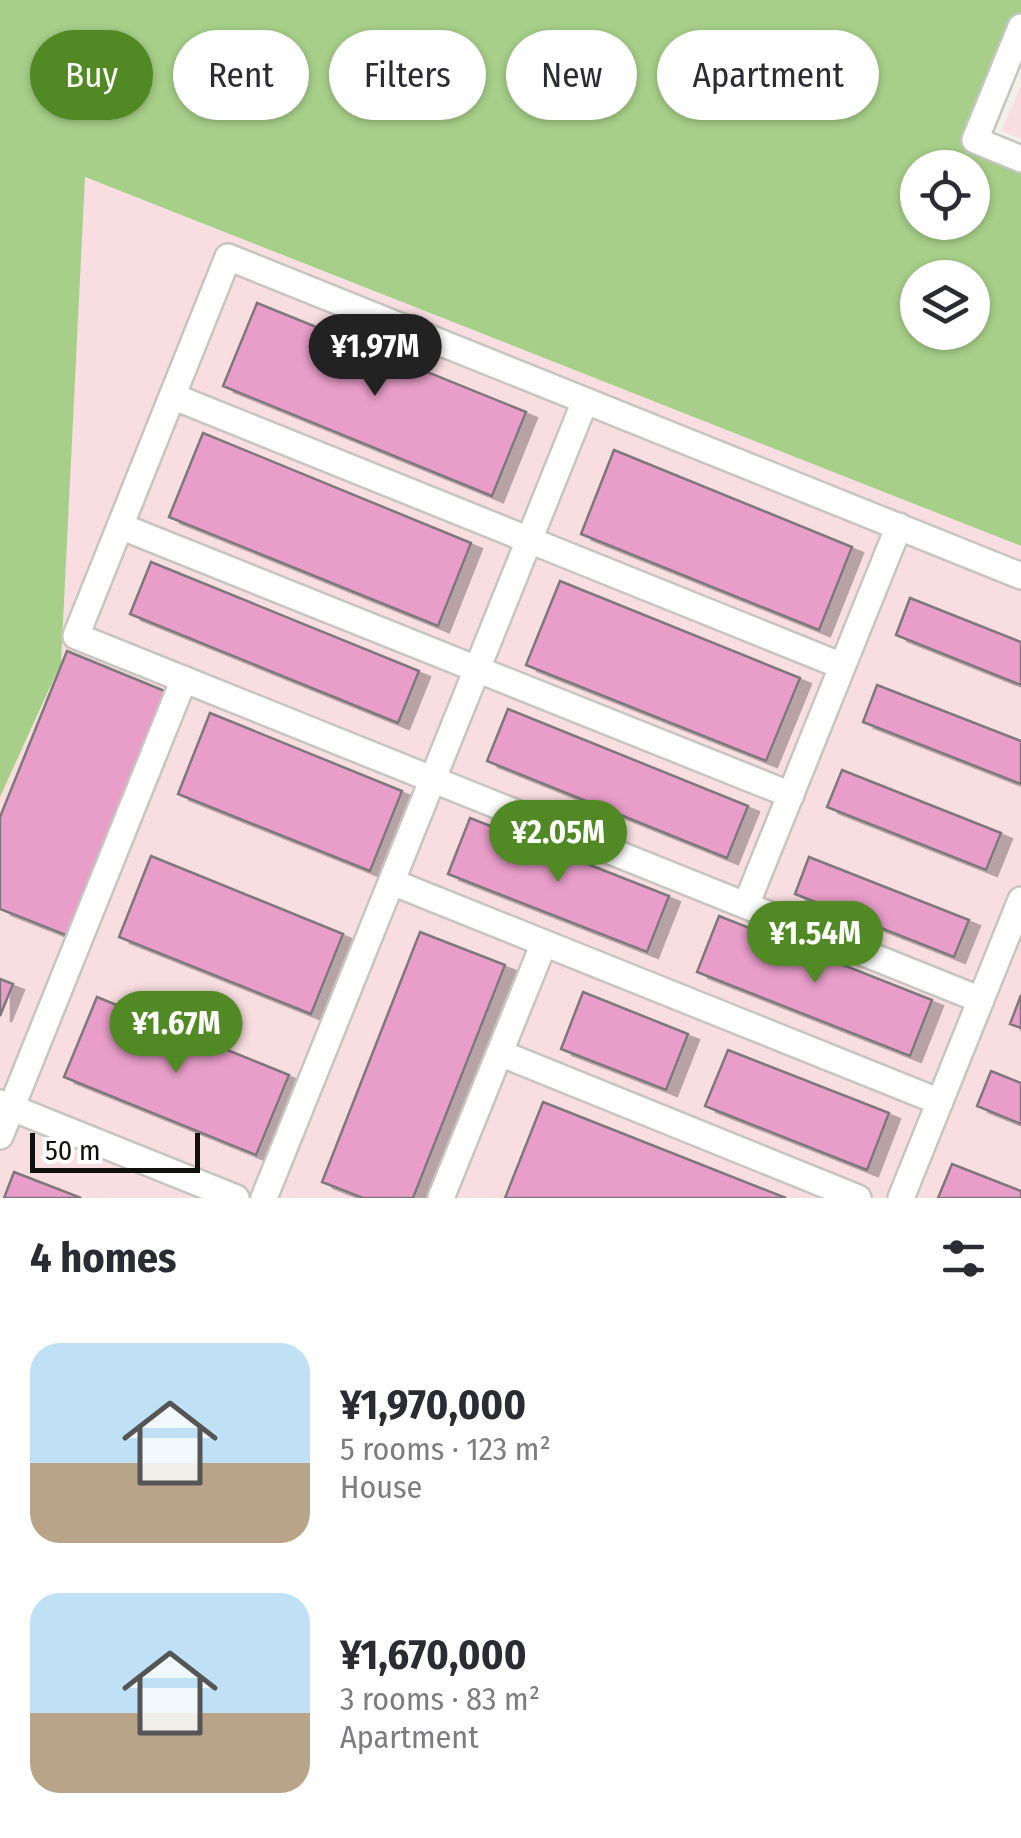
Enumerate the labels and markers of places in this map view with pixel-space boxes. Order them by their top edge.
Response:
pin: ¥1.97M [294,314,456,399]
pin: ¥2.05M [477,800,639,885]
pin: ¥1.54M [734,901,896,986]
pin: ¥1.67M [95,991,257,1076]

